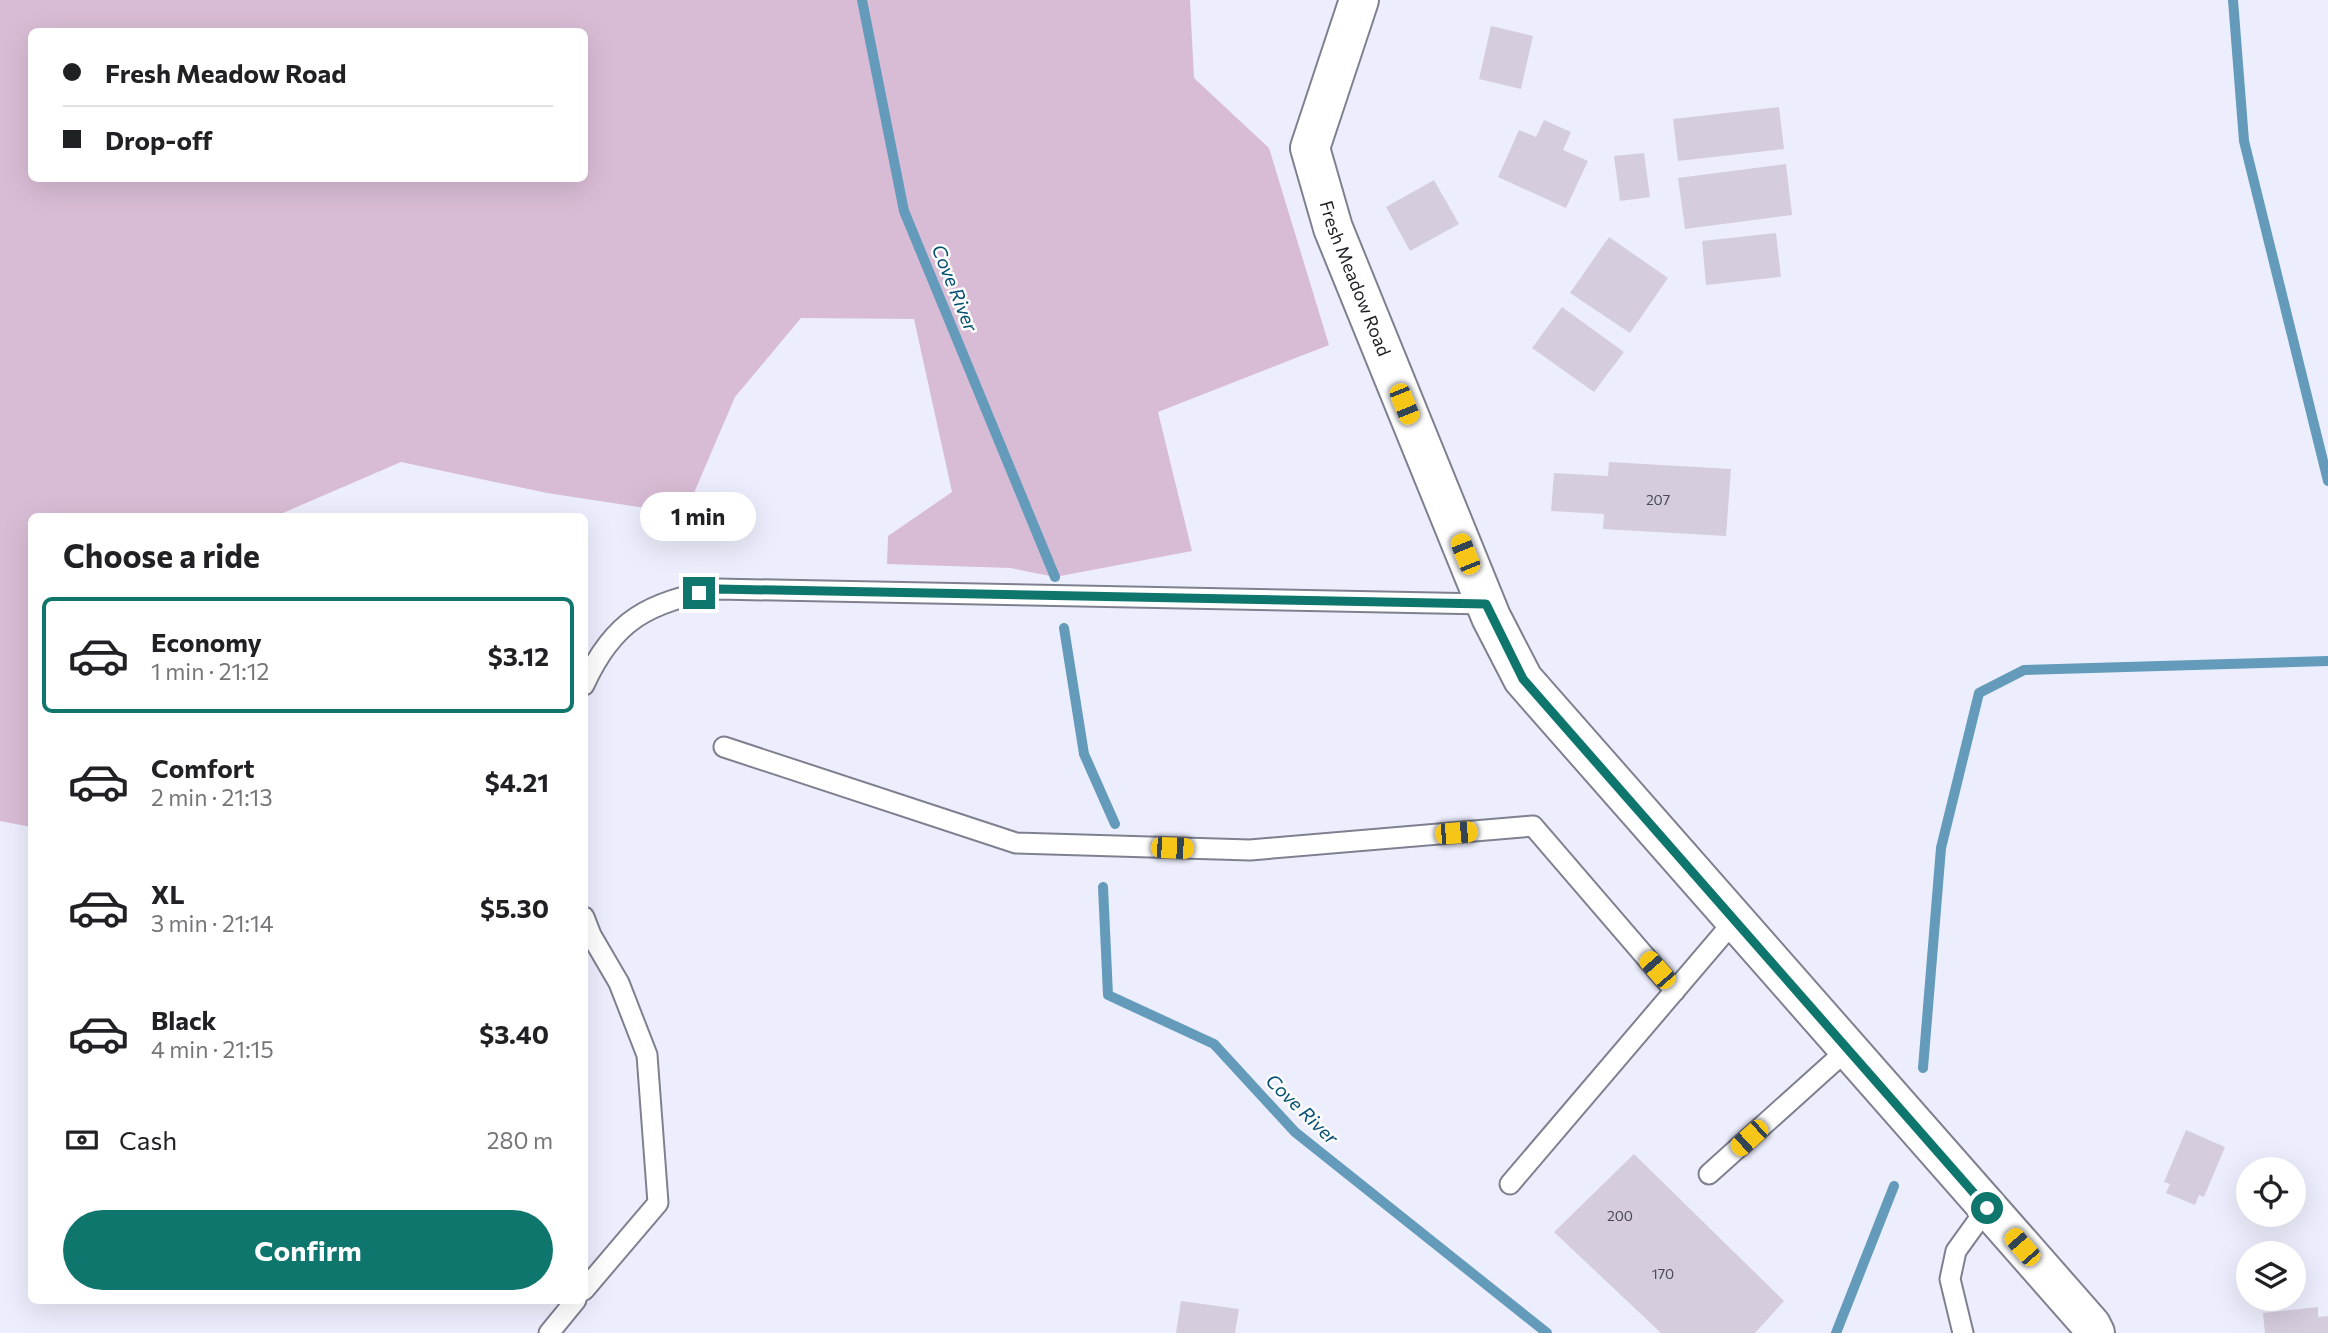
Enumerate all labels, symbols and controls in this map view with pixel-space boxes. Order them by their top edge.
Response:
text: Fresh Meadow Road [105,57,347,88]
text: Drop-off [105,124,212,155]
street label: Fresh Meadow Road [1316,198,1396,359]
water label: Cove River [928,241,984,336]
car [1387,381,1422,427]
callout: 1 min [641,491,757,540]
house number: 207 [1646,491,1670,508]
text: 1 min [671,502,725,530]
car [1448,531,1483,577]
text: Choose a ride [63,535,260,575]
route end [683,577,715,609]
icon: car [67,624,130,687]
text: Economy [151,626,262,657]
text: $3.12 [488,640,549,671]
text: 1 min · 21:12 [151,657,269,685]
icon: car [67,750,130,813]
text: Comfort [151,752,254,783]
text: $4.21 [485,766,549,797]
text: 2 min · 21:13 [151,783,273,811]
car [1435,821,1478,845]
car [1151,837,1194,859]
icon: car [67,876,130,939]
text: XL [151,878,185,909]
text: $5.30 [480,892,549,923]
text: 3 min · 21:14 [151,909,274,937]
car [1636,947,1679,993]
icon: car [67,1002,130,1065]
text: Black [151,1004,217,1035]
text: $3.40 [479,1018,549,1049]
text: 4 min · 21:15 [151,1035,274,1063]
water label: Cove River [1261,1069,1344,1150]
car [1727,1116,1772,1160]
icon: cash [63,1121,101,1159]
text: Cash [119,1124,177,1155]
text: 280 m [487,1126,553,1154]
map controls [2236,1157,2306,1311]
button: locate [2236,1157,2306,1227]
route start [1971,1192,2003,1224]
house number: 200 [1607,1207,1633,1224]
button: Confirm [63,1210,553,1290]
car [2001,1224,2044,1270]
button: layers [2236,1241,2306,1311]
house number: 170 [1652,1265,1674,1282]

